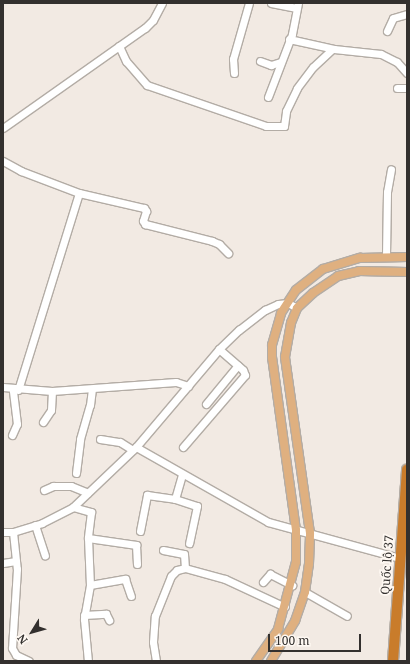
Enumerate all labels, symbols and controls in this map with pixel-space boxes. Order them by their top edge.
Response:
street label: Quốc lộ 37 [378,535,396,595]
north arrow [12,612,52,652]
scale bar [270,626,363,652]
text: N [13,632,31,648]
text: 100 m [275,632,310,649]

